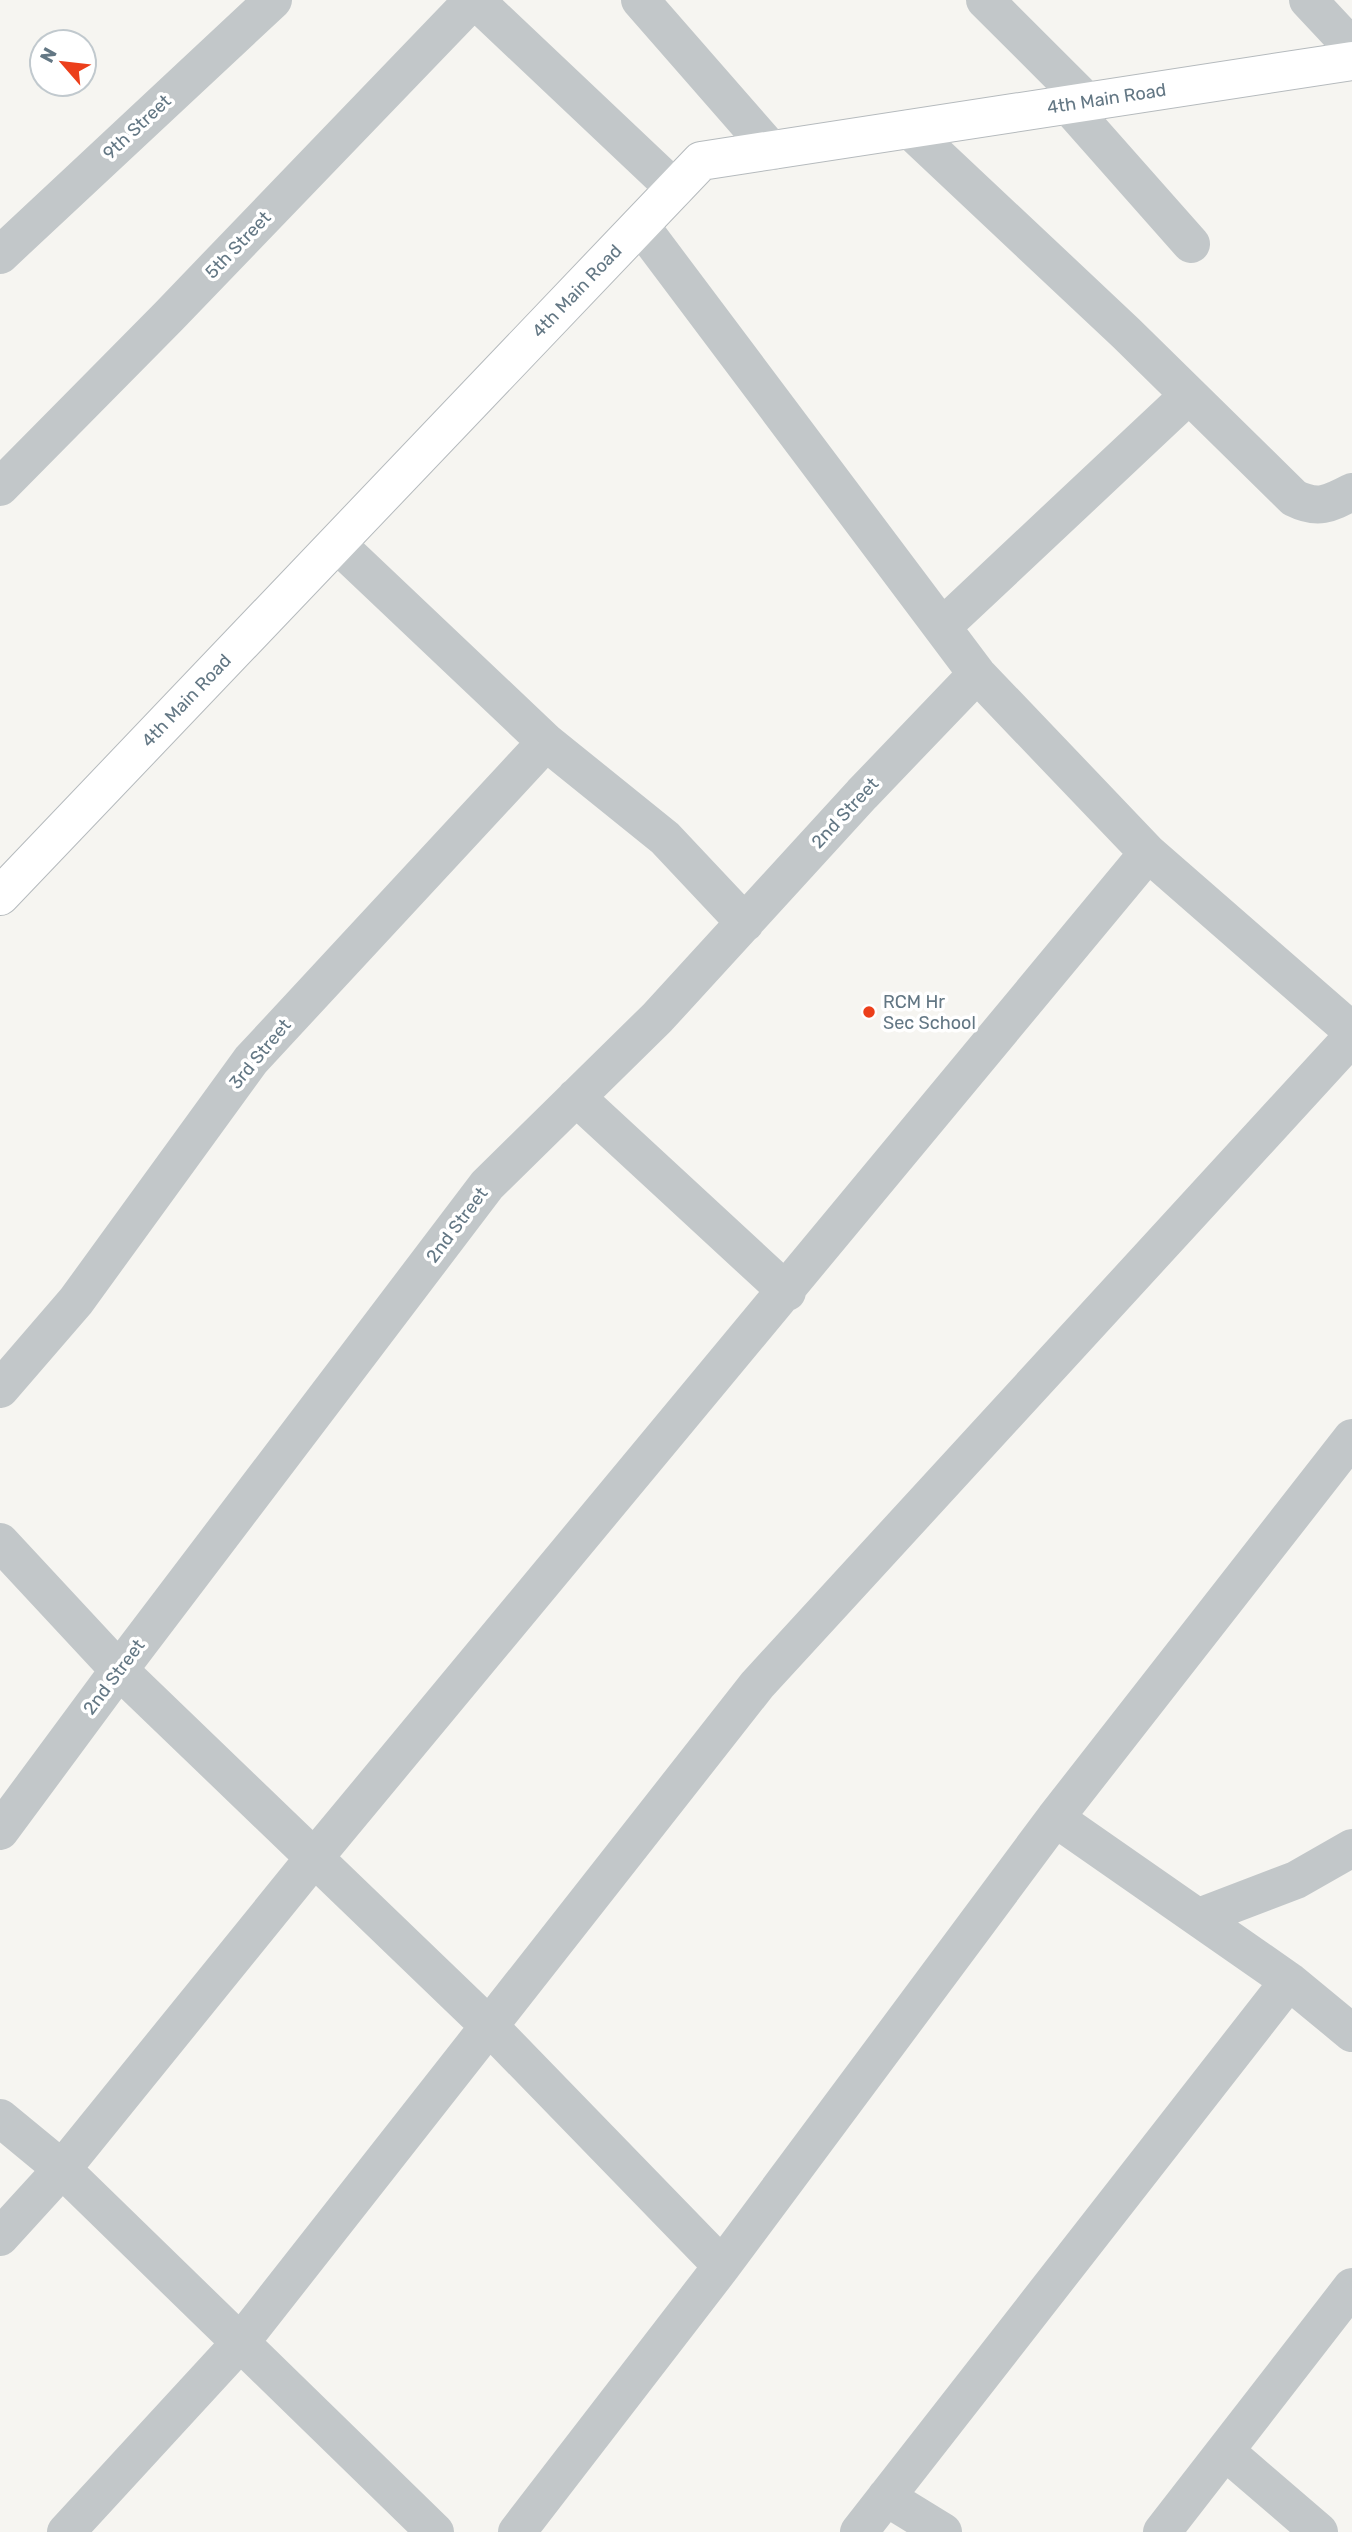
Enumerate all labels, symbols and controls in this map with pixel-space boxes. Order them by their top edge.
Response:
north arrow [28,28,98,98]
text: N [35,44,62,67]
street label: 4th Main Road [1045,79,1168,119]
street label: 9th Street [98,90,176,164]
street label: 5th Street [201,207,275,283]
street label: 4th Main Road [528,240,626,342]
street label: 4th Main Road [137,650,236,752]
street label: 2nd Street [807,773,883,853]
place label: RCM Hr Sec School [883,991,976,1034]
marker: RCM Hr Sec School [861,1004,877,1020]
street label: 3rd Street [224,1015,296,1093]
street label: 2nd Street [422,1183,492,1267]
street label: 2nd Street [79,1635,149,1719]

